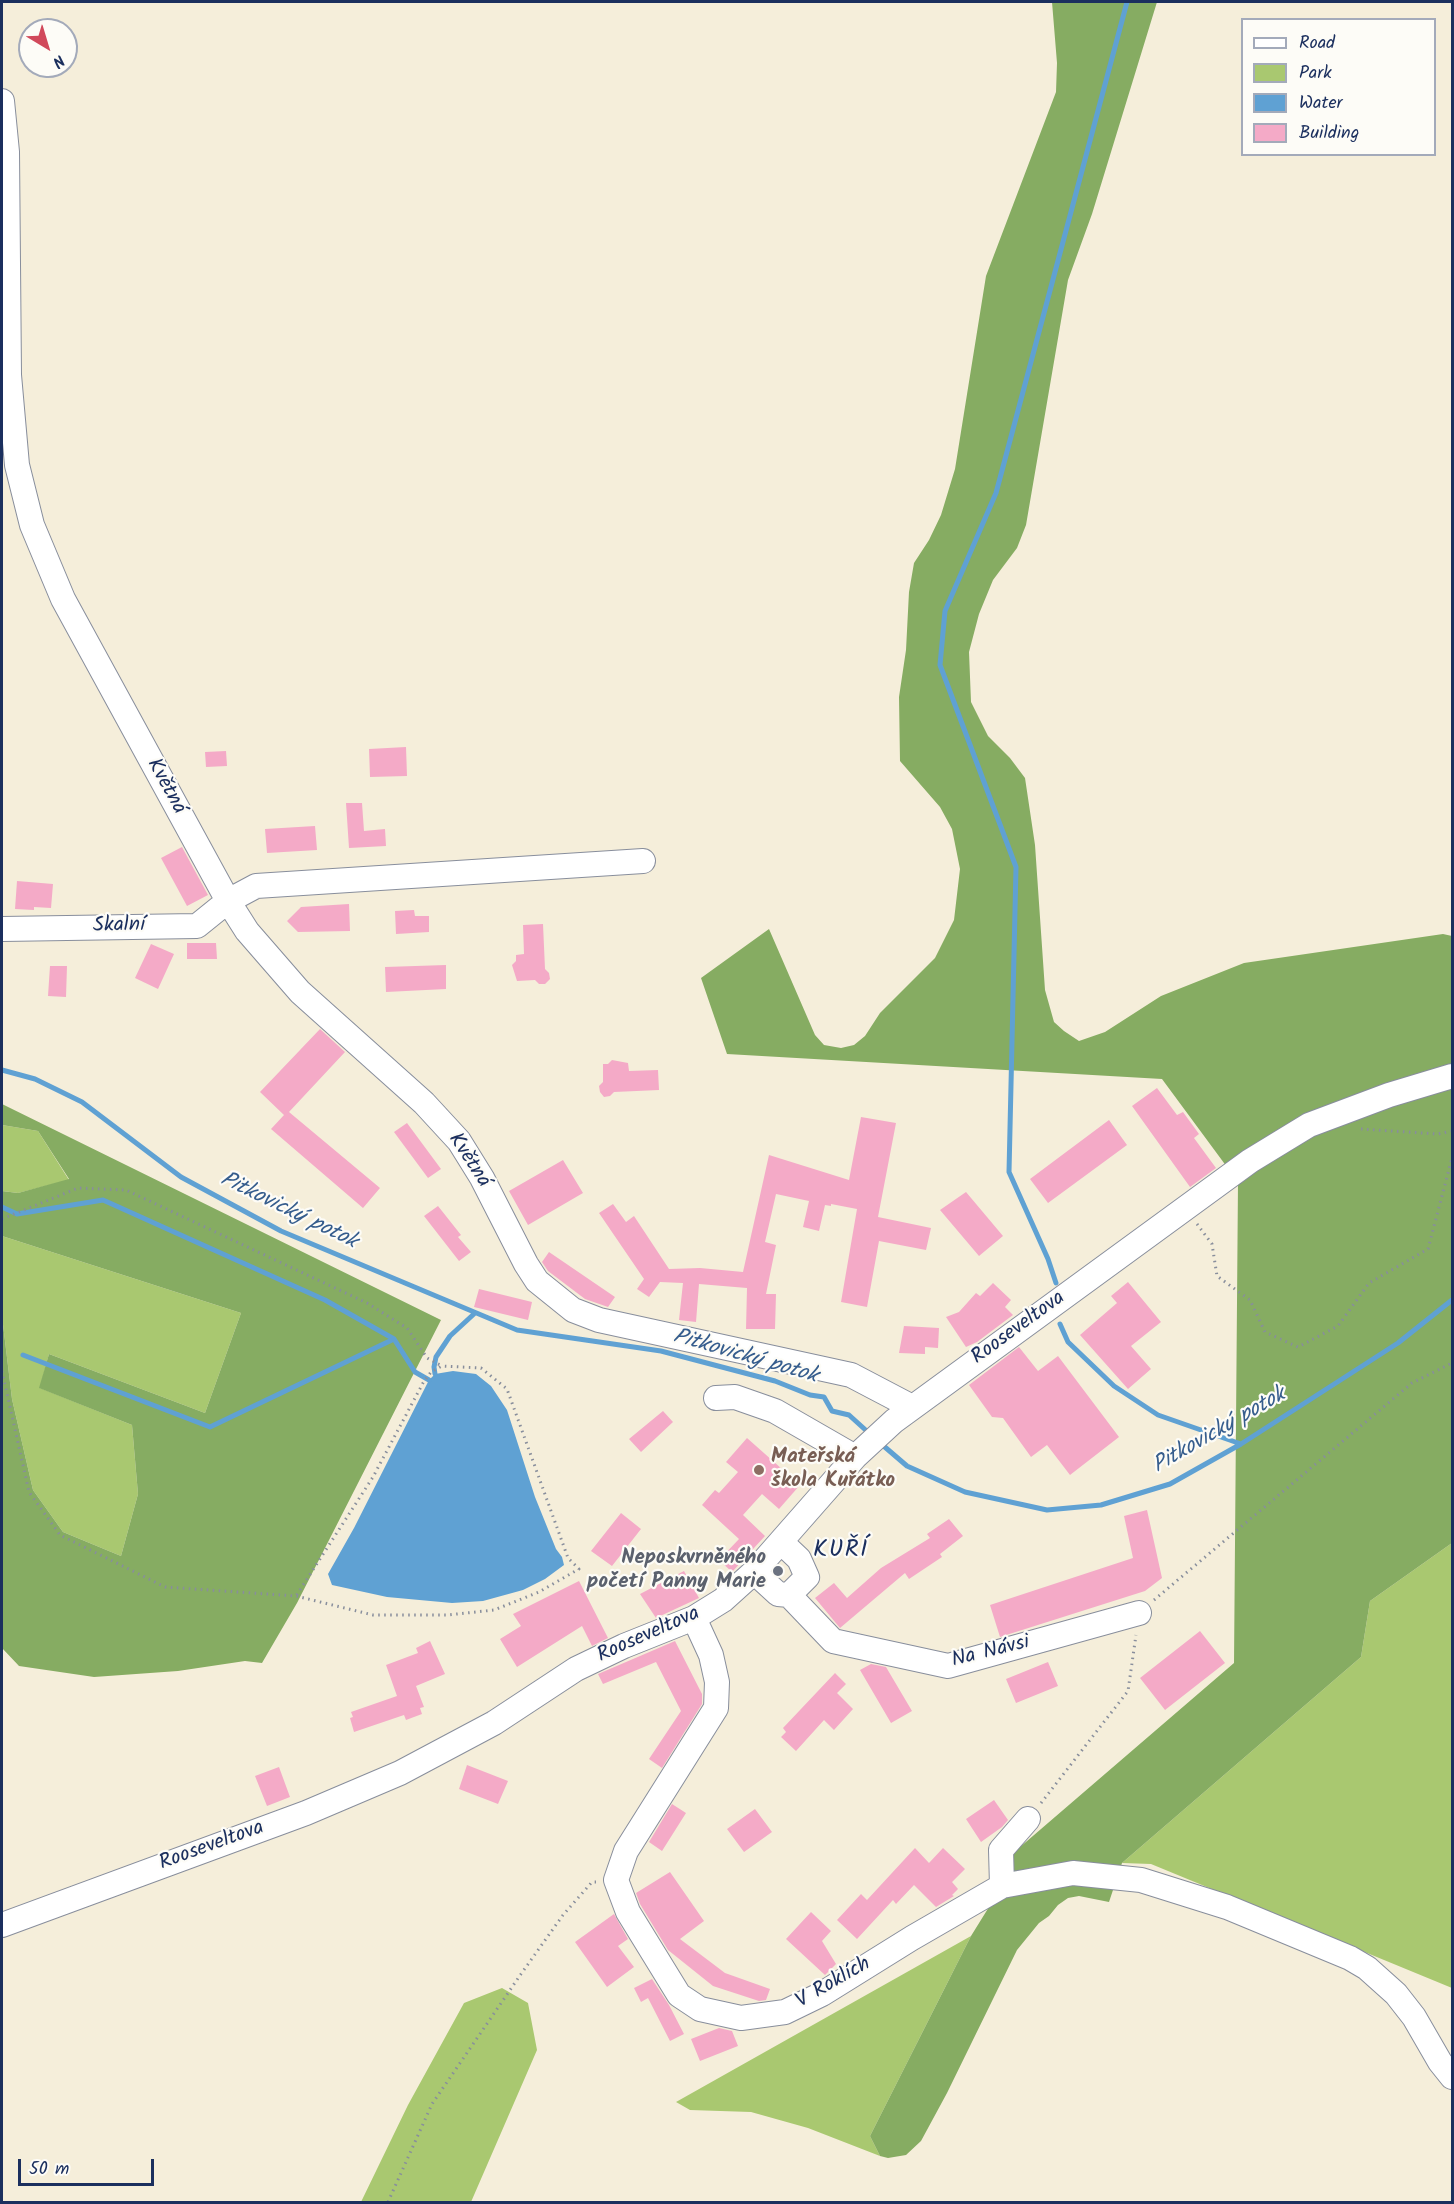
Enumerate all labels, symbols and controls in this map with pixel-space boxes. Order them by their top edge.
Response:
north arrow [18,18,78,78]
legend [1241,18,1436,156]
text: Road [1299,29,1335,58]
text: N [46,48,70,74]
text: Park [1299,59,1332,88]
text: Water [1299,89,1343,118]
text: Building [1299,119,1359,148]
street label: Květná [140,755,190,819]
street label: Skalní [93,914,145,940]
street label: Květná [441,1129,495,1193]
water label: Pitkovický potok [215,1167,361,1257]
street label: Rooseveltova [967,1287,1071,1371]
water label: Pitkovický potok [670,1325,820,1391]
water label: Pitkovický potok [1149,1383,1291,1481]
place label: Mateřská škola Kuřátko [771,1445,895,1495]
marker: Mateřská škola Kuřátko [752,1463,766,1477]
district label: KUŘÍ [813,1538,869,1566]
place label: Neposkvrněného početí Panny Marie [587,1546,766,1596]
marker: Neposkvrněného početí Panny Marie [771,1564,785,1578]
street label: Rooseveltova [594,1602,704,1670]
street label: Na Návsi [949,1631,1033,1675]
street label: Rooseveltova [156,1816,268,1878]
street label: V Roklích [792,1953,876,2015]
scale bar [21,2147,158,2185]
text: 50 m [29,2155,69,2184]

